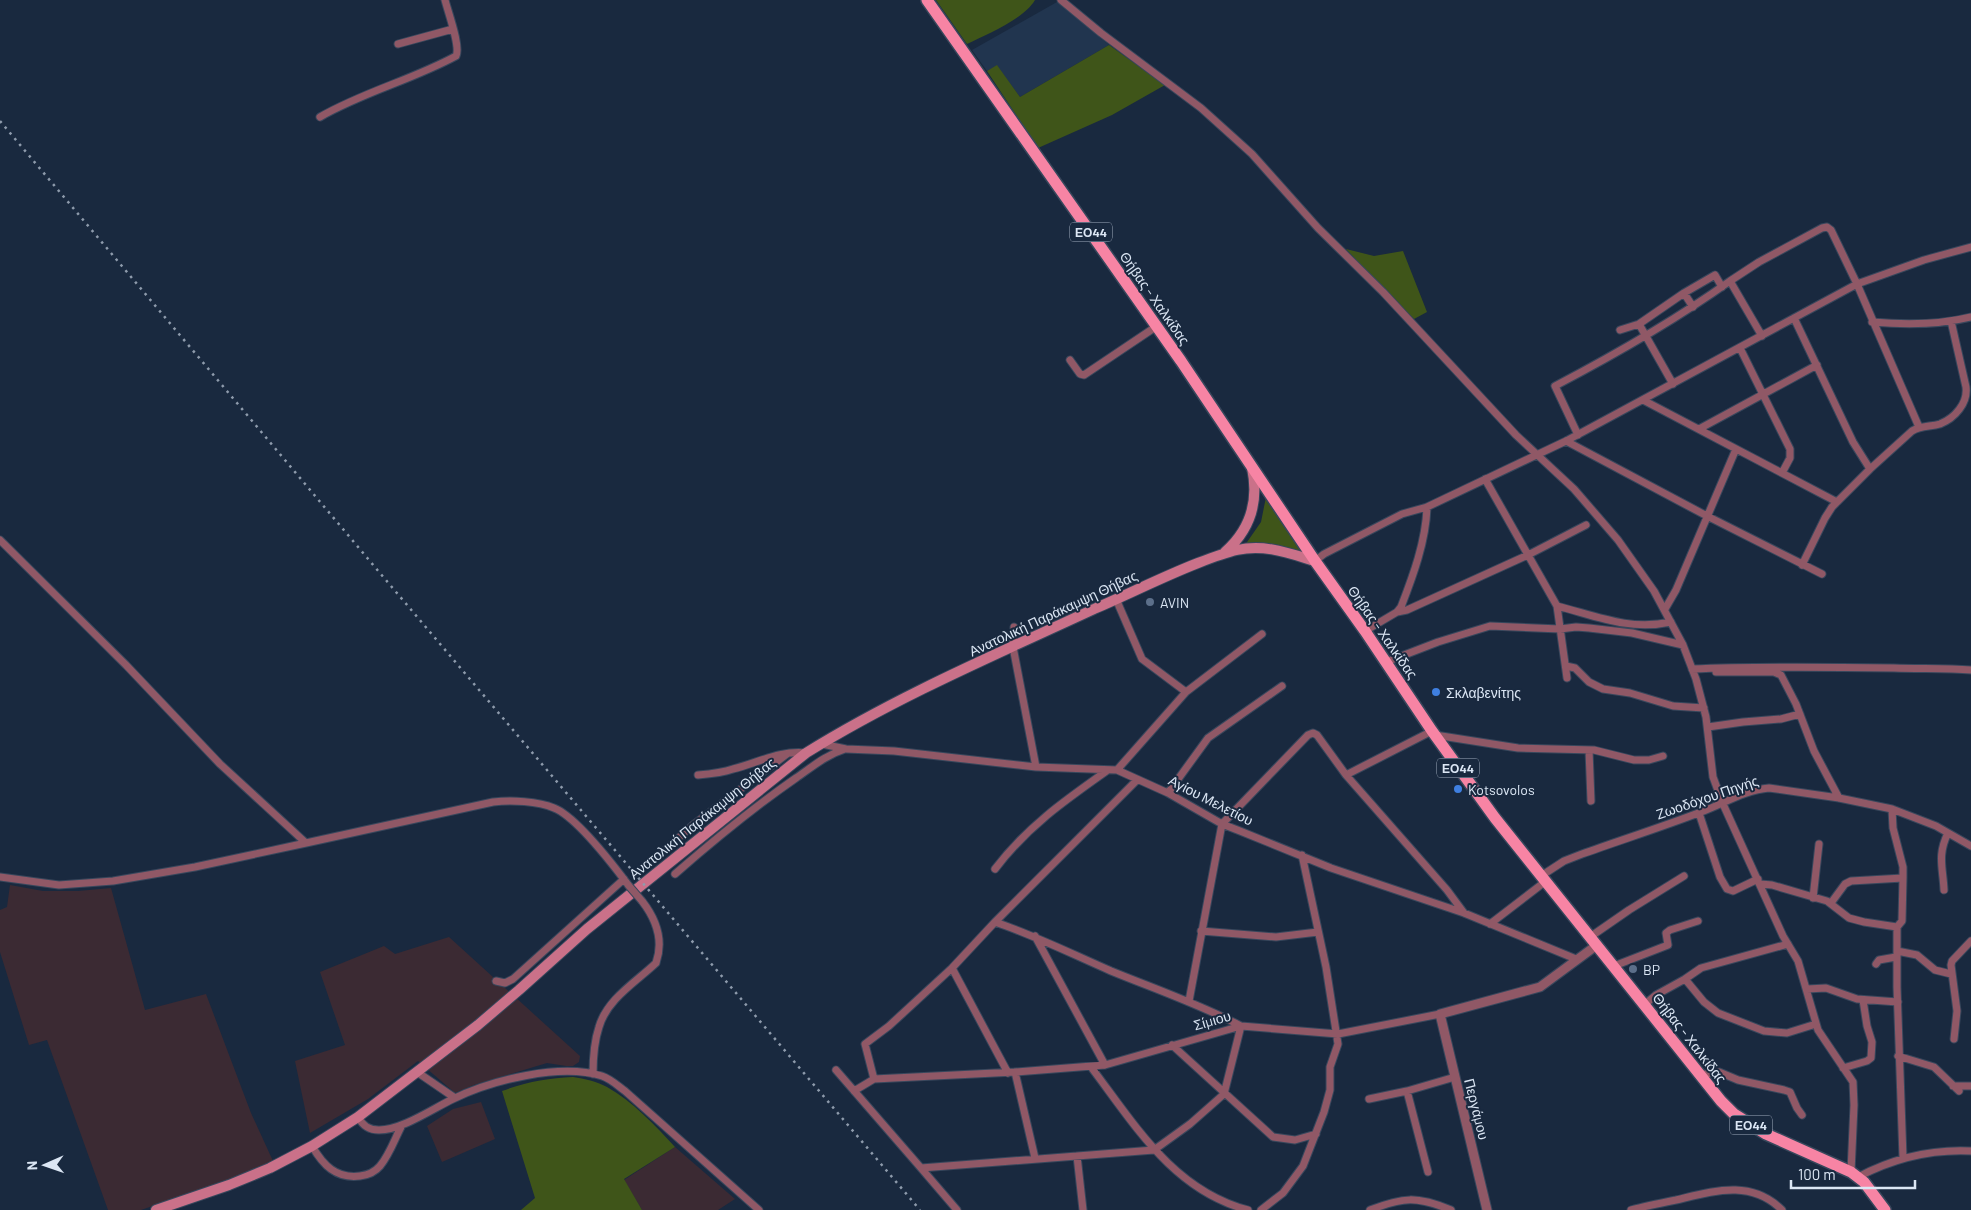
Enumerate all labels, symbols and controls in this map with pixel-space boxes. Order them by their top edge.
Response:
road number: ΕΟ44 [1070,222,1112,242]
street label: Θήβας - Χαλκίδας [1117,248,1194,348]
street label: Ανατολική Παράκαμψη Θήβας [966,566,1140,660]
street label: Θήβας - Χαλκίδας [1345,582,1422,682]
place label: AVIN [1160,594,1189,611]
marker: AVIN [1144,596,1156,608]
place label: Σκλαβενίτης [1446,684,1521,701]
marker: Σκλαβενίτης [1430,686,1442,698]
street label: Ανατολική Παράκαμψη Θήβας [625,753,779,882]
road number: ΕΟ44 [1437,758,1479,778]
street label: Αγίου Μελετίου [1166,771,1256,829]
street label: Ζωοδόχου Πηγής [1654,771,1761,822]
place label: Kotsovolos [1468,781,1535,798]
marker: Kotsovolos [1452,783,1464,795]
place label: BP [1643,961,1660,978]
marker: BP [1627,963,1639,975]
street label: Θήβας - Χαλκίδας [1649,989,1731,1087]
street label: Σίμιου [1191,1007,1233,1033]
street label: Περγάμου [1461,1077,1493,1141]
road number: ΕΟ44 [1730,1116,1772,1134]
north arrow [20,1140,70,1190]
scale bar [1791,1158,1915,1190]
text: N [23,1161,40,1170]
text: 100 m [1798,1165,1836,1183]

